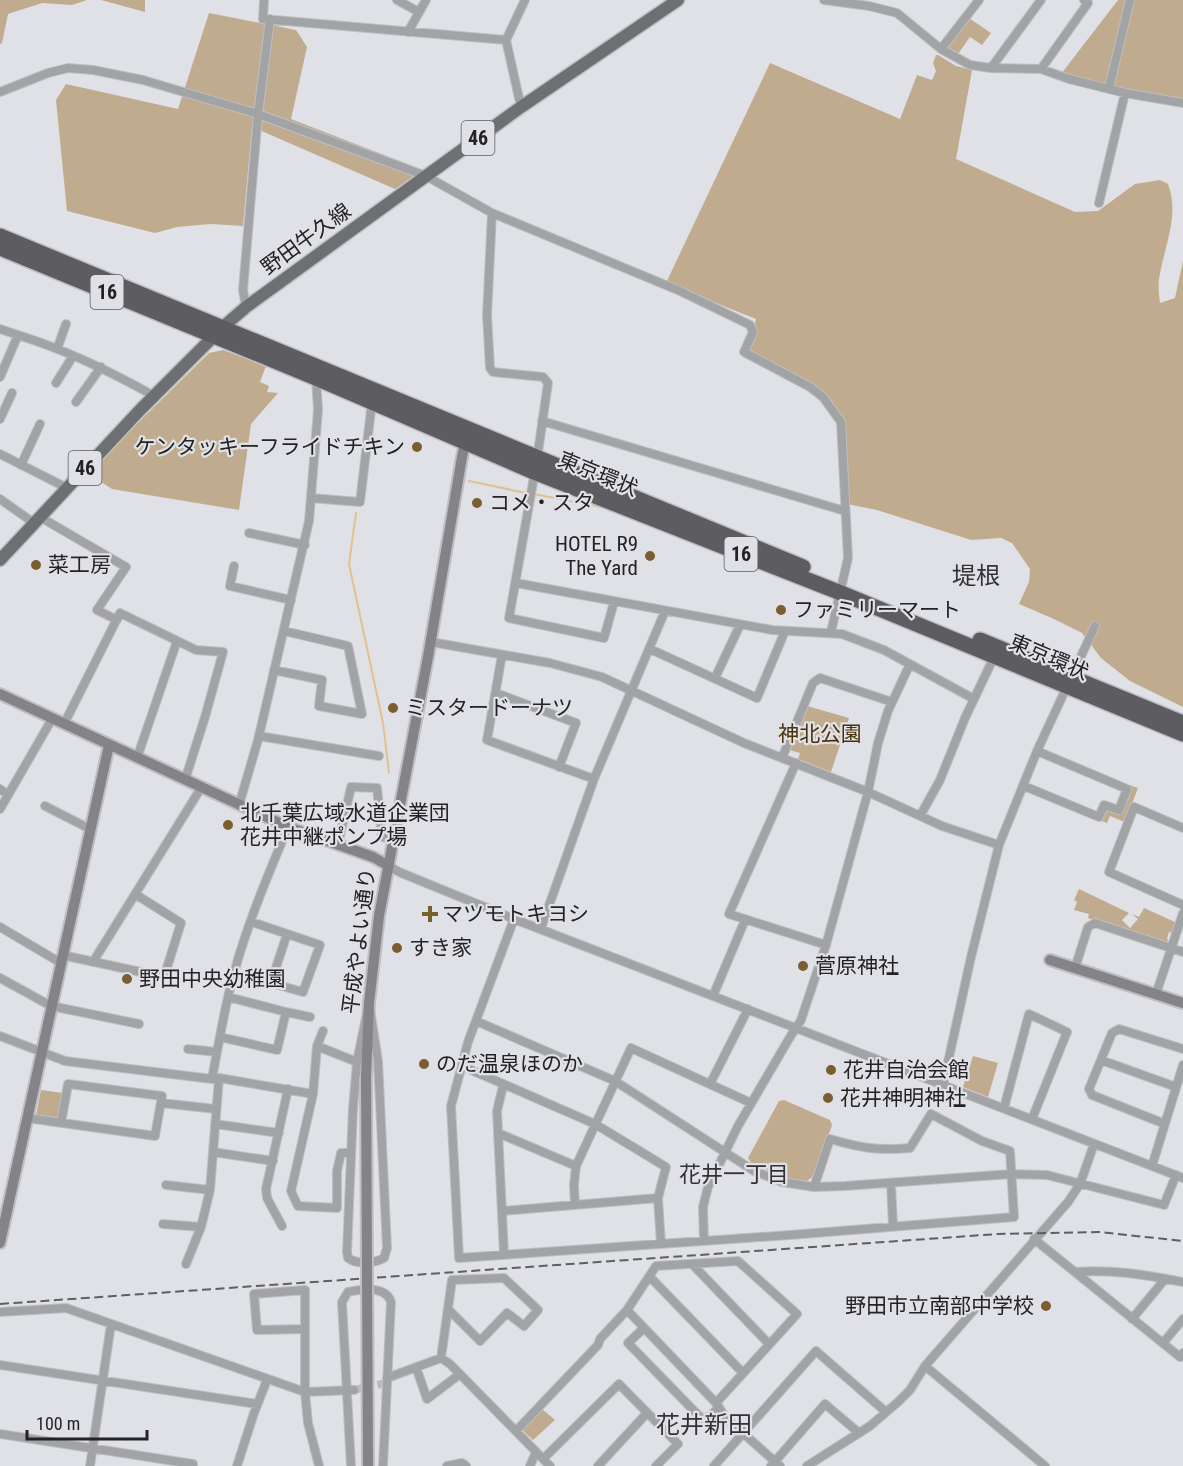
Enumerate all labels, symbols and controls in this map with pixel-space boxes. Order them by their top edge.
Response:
road number: 46 [462,121,494,155]
street label: 野田牛久線 [256,198,356,280]
road number: 16 [90,275,124,309]
place label: ケンタッキーフライドチキン [135,435,405,459]
marker: ケンタッキーフライドチキン [410,440,424,454]
street label: 東京環状 [555,447,641,501]
road number: 46 [68,451,101,485]
place label: コメ・スタ [489,491,594,515]
marker: コメ・スタ [470,496,484,510]
place label: HOTEL R9 The Yard [555,532,638,580]
road number: 16 [724,537,758,571]
marker: HOTEL R9 The Yard [643,549,657,563]
place label: 菜工房 [48,553,111,577]
marker: 菜工房 [29,558,43,572]
district label: 堤根 [952,562,1000,590]
place label: ファミリーマート [793,598,961,622]
marker: ファミリーマート [774,603,788,617]
street label: 東京環状 [1006,630,1092,684]
place label: ミスタードーナツ [405,696,573,720]
marker: ミスタードーナツ [386,701,400,715]
park label: 神北公園 [778,722,862,746]
place label: 北千葉広域水道企業団 花井中継ポンプ場 [240,801,450,849]
marker: 北千葉広域水道企業団 花井中継ポンプ場 [221,818,235,832]
street label: 平成やよい通り [338,867,380,1015]
place label: マツモトキヨシ [442,902,589,926]
marker: マツモトキヨシ [423,907,437,921]
place label: すき家 [409,936,472,960]
marker: すき家 [390,941,404,955]
place label: 菅原神社 [815,954,899,978]
marker: 菅原神社 [796,959,810,973]
place label: 野田中央幼稚園 [139,967,286,991]
marker: 野田中央幼稚園 [120,972,134,986]
place label: のだ温泉ほのか [436,1052,583,1076]
marker: のだ温泉ほのか [417,1057,431,1071]
place label: 花井自治会館 [843,1058,969,1082]
marker: 花井自治会館 [824,1063,838,1077]
place label: 花井神明神社 [840,1086,966,1110]
marker: 花井神明神社 [821,1091,835,1105]
district label: 花井一丁目 [679,1162,789,1187]
place label: 野田市立南部中学校 [845,1294,1034,1318]
marker: 野田市立南部中学校 [1039,1299,1053,1313]
scale bar [27,1403,147,1441]
district label: 花井新田 [656,1411,752,1439]
text: 100 m [36,1413,80,1434]

